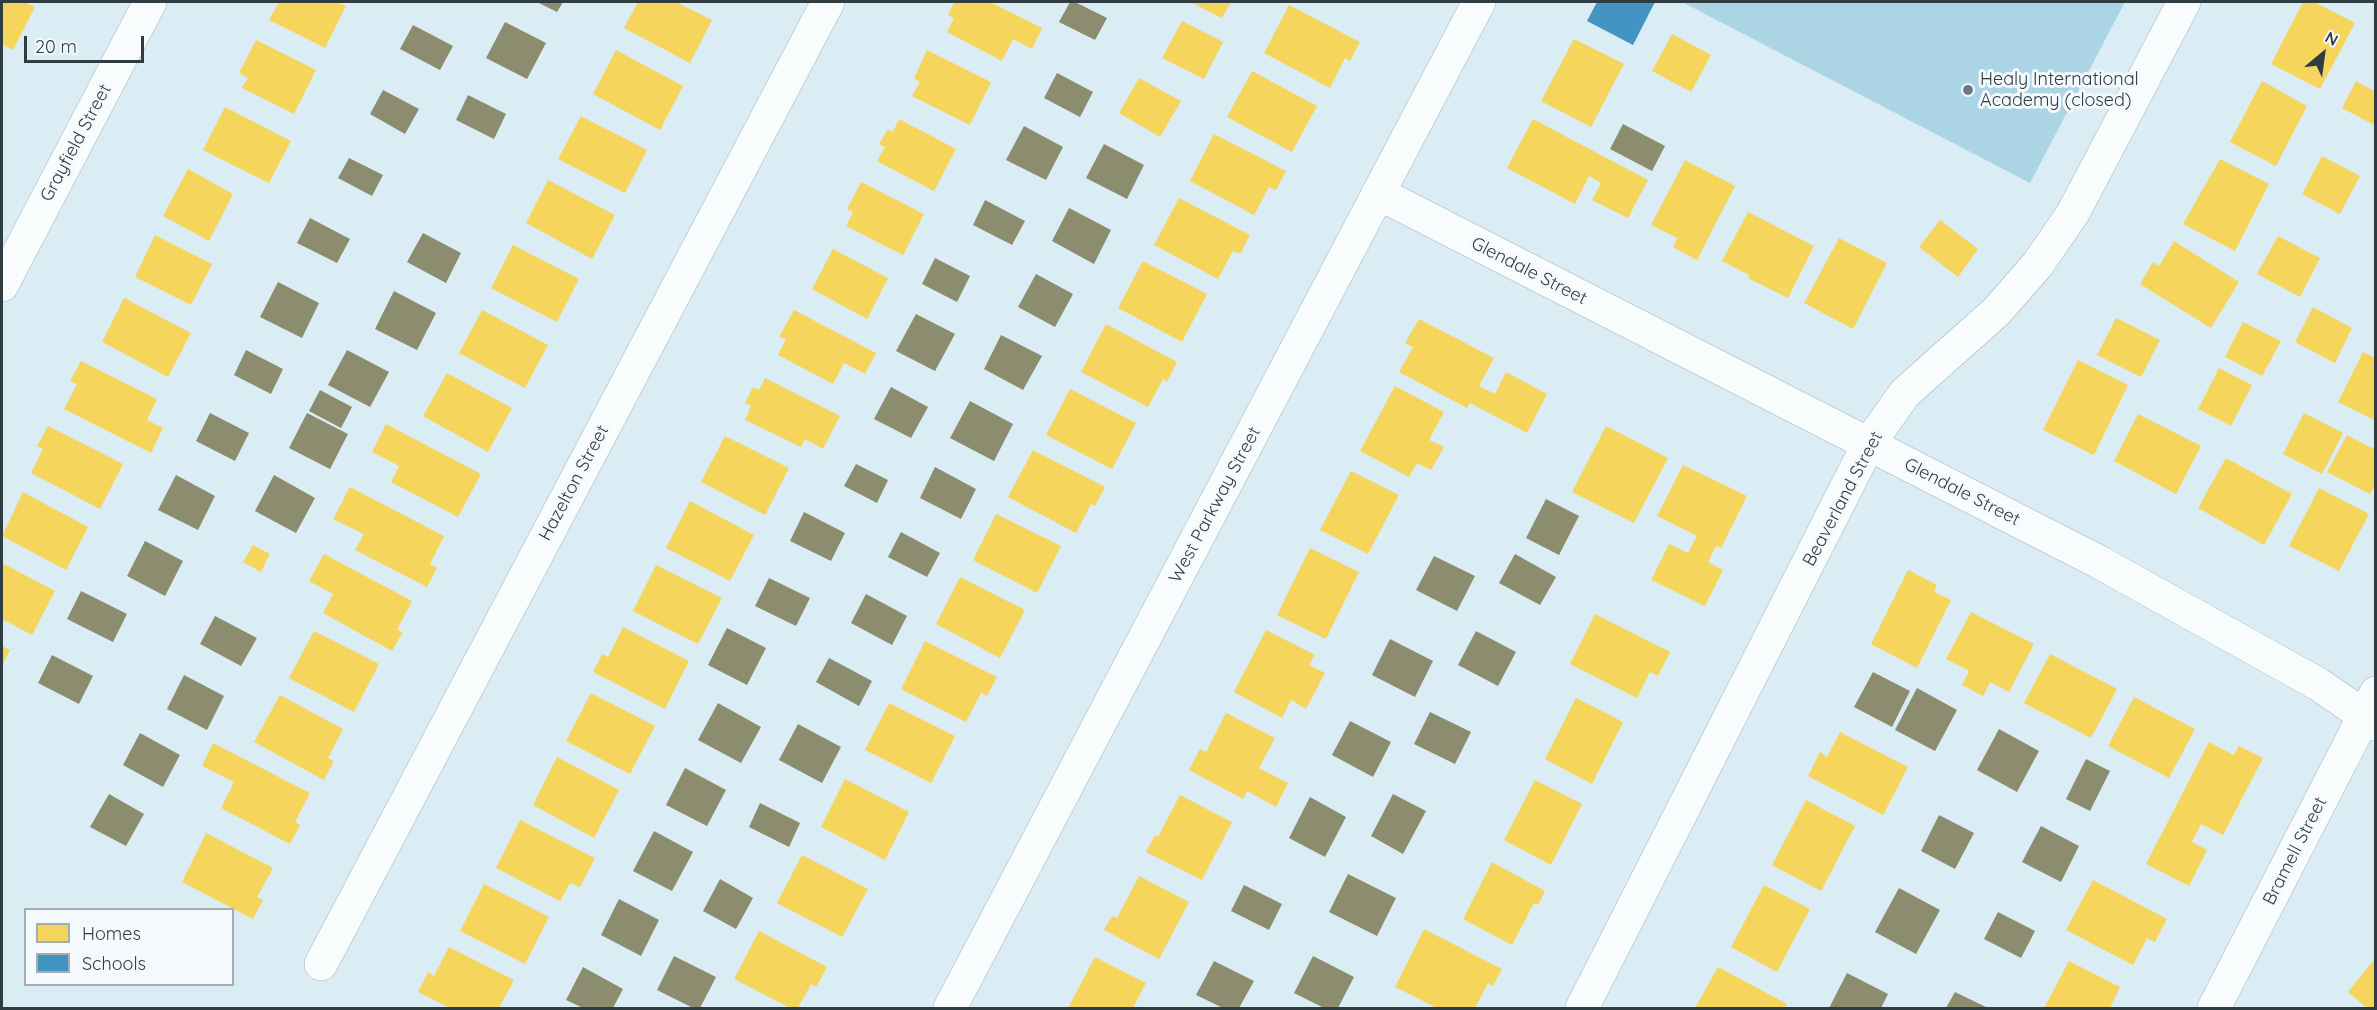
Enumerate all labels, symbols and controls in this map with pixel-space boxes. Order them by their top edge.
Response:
scale bar [27,24,147,62]
north arrow [2293,24,2353,84]
text: N [2322,27,2342,50]
text: 20 m [35,35,77,58]
place label: Healy International Academy (closed) [1980,69,2139,112]
street label: Grayfield Street [36,81,116,205]
marker: Healy International Academy (closed) [1961,83,1975,97]
street label: Glendale Street [1467,233,1591,309]
street label: Hazelton Street [534,421,614,545]
street label: West Parkway Street [1165,423,1265,587]
street label: Beaverland Street [1798,428,1888,570]
street label: Glendale Street [1900,454,2024,530]
street label: Bramell Street [2259,793,2331,909]
legend [24,908,234,986]
text: Homes [82,922,141,945]
text: Schools [82,952,146,975]

